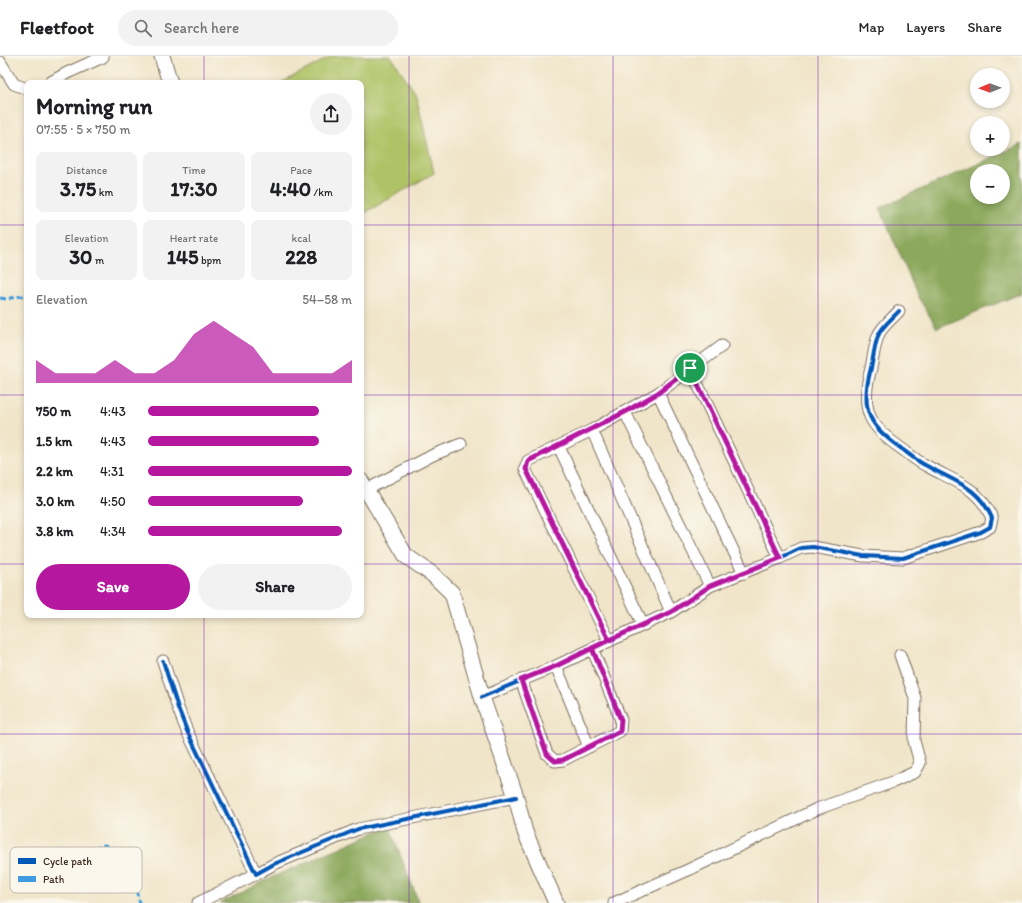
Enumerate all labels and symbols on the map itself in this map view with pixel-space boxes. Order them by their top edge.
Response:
north arrow [970,68,1010,108]
pin [673,351,707,385]
legend [10,847,142,893]
text: Cycle path [43,855,92,868]
text: Path [43,873,65,886]

